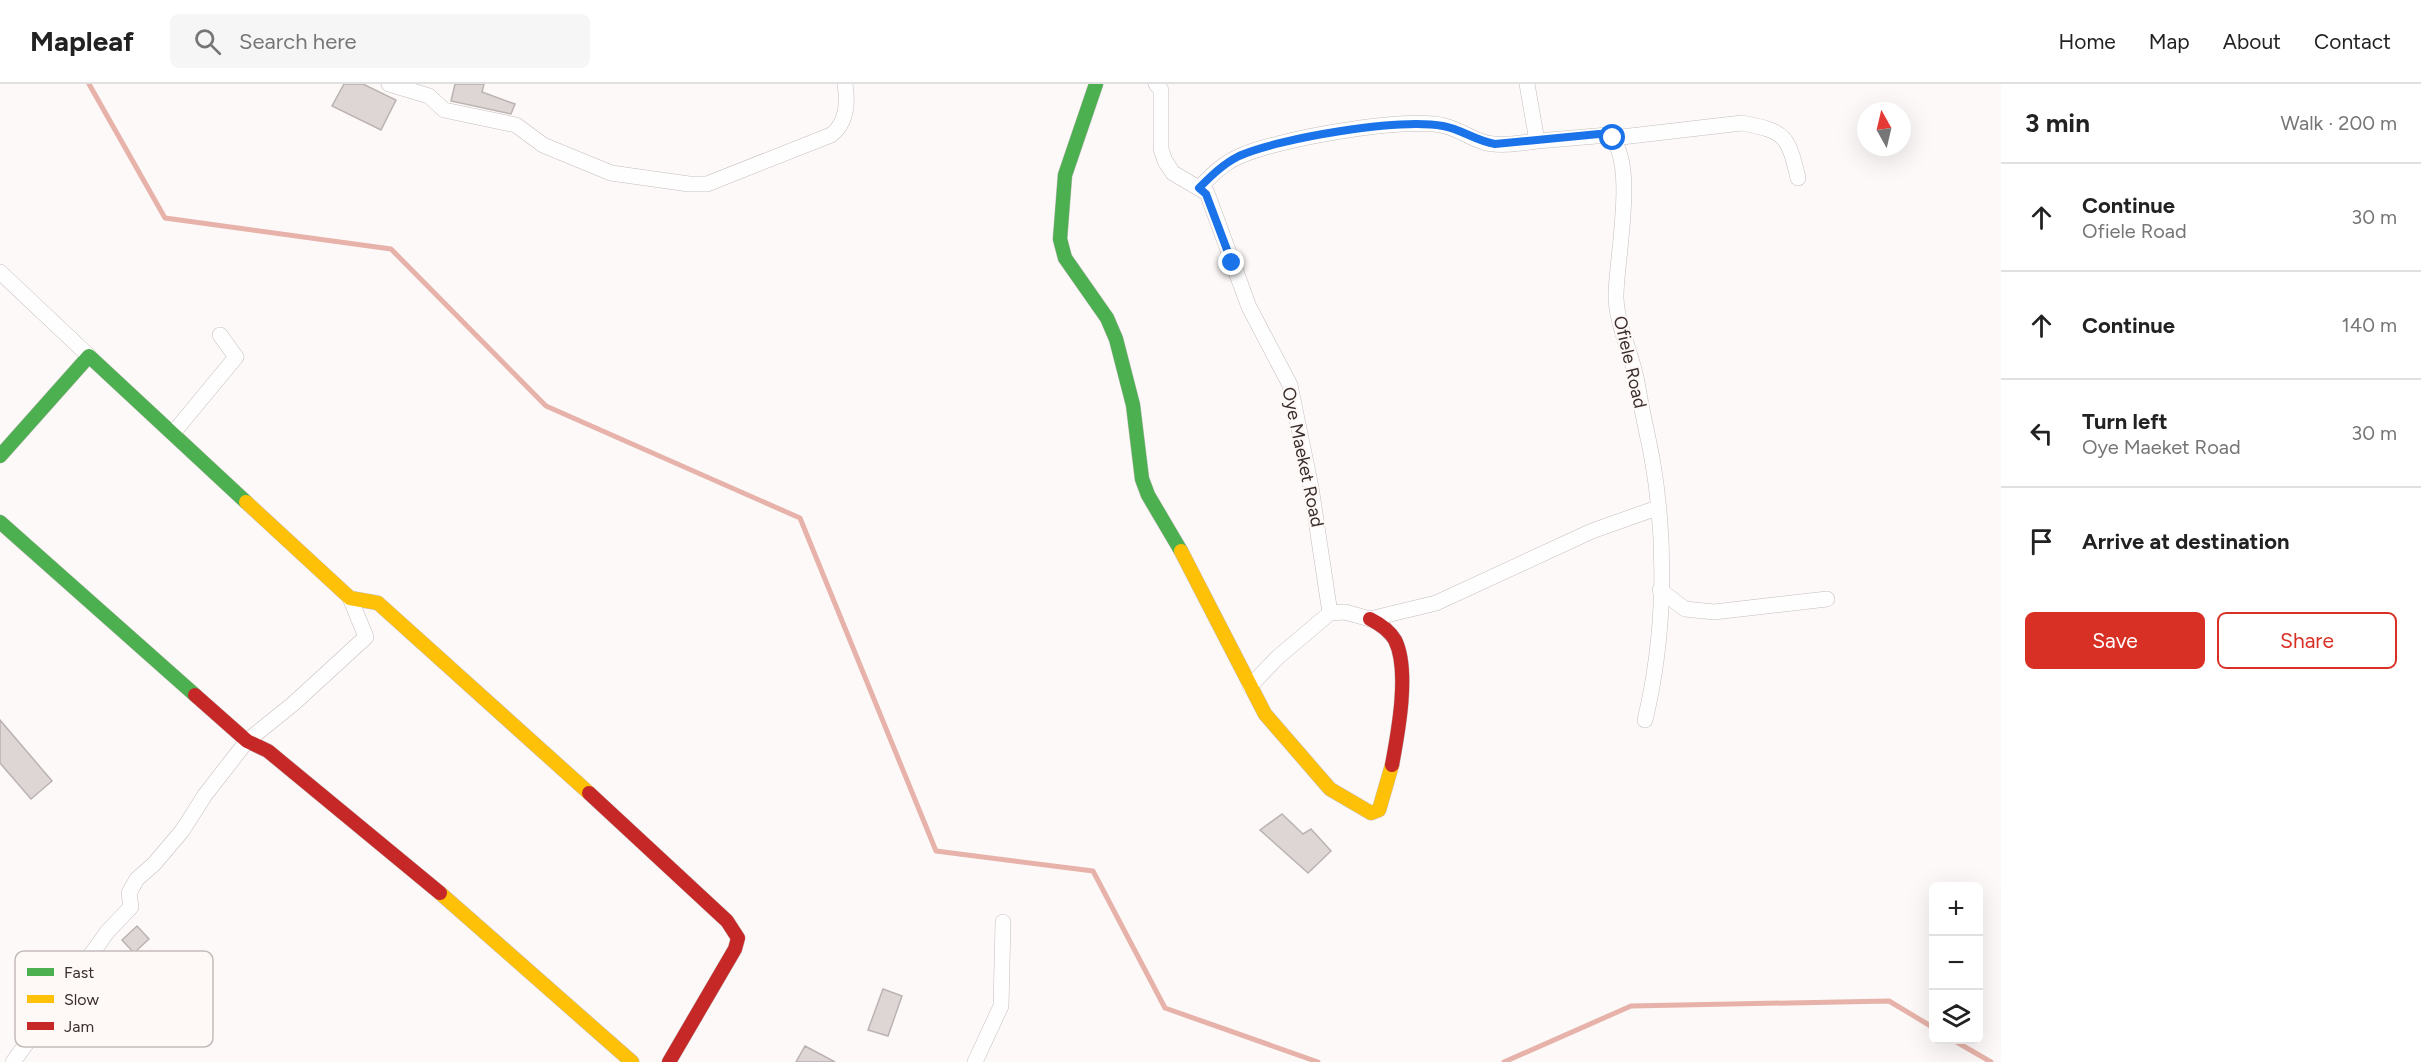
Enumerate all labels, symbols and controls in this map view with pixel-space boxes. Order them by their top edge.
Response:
search box [170,14,590,68]
text: Mapleaf [30,24,134,58]
icon: search [191,25,224,58]
text: Search here [239,28,357,55]
text: Home [2059,29,2116,54]
text: Map [2149,29,2190,54]
text: About [2223,29,2281,54]
text: Contact [2314,29,2391,54]
north arrow [1857,102,1911,156]
text: 3 min [2025,107,2090,139]
text: Walk · 200 m [2281,111,2397,135]
route start [1599,124,1625,150]
text: Continue [2082,192,2175,219]
icon: ahead [2025,201,2058,234]
text: 30 m [2351,205,2397,229]
text: Ofiele Road [2082,219,2187,243]
route end [1218,249,1244,275]
icon: ahead [2025,309,2058,342]
text: Continue [2082,312,2175,339]
text: 140 m [2342,313,2397,337]
street label: Ofiele Road [1609,314,1651,410]
street label: Oye Maeket Road [1277,385,1329,529]
text: Turn left [2082,408,2168,435]
icon: left [2025,417,2058,450]
text: 30 m [2351,421,2397,445]
text: Oye Maeket Road [2082,435,2241,459]
icon: arrive [2025,525,2058,558]
text: Arrive at destination [2082,528,2290,555]
button: Save [2025,612,2205,669]
button: Share [2217,612,2397,669]
map controls [1929,882,1983,1044]
button: + [1929,882,1983,936]
button: − [1929,936,1983,990]
legend [15,951,213,1047]
text: Fast [64,963,94,982]
text: Slow [64,990,99,1009]
button: layers [1929,990,1983,1044]
text: Jam [64,1017,94,1036]

